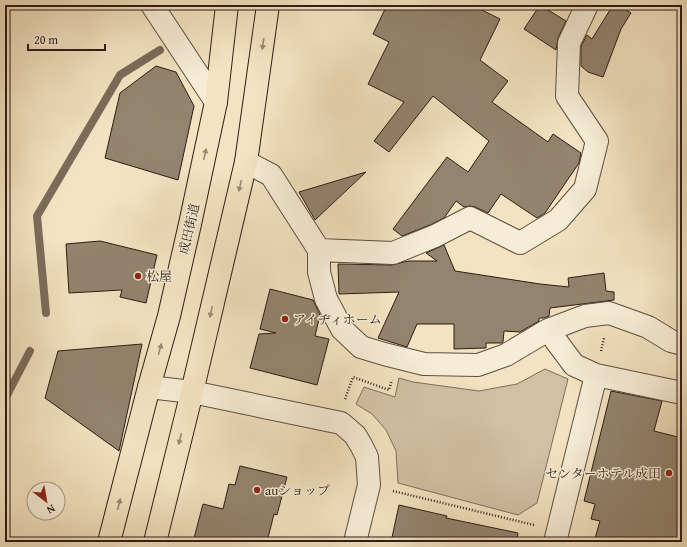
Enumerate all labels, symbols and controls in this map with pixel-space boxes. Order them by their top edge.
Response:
scale bar [28,26,105,52]
text: 20 m [34,31,58,48]
one-way arrow [260,38,266,50]
one-way arrow [203,148,209,161]
one-way arrow [237,180,243,192]
street label: 成田街道 [174,202,204,256]
place label: 松屋 [146,267,172,286]
marker: 松屋 [133,271,143,281]
one-way arrow [207,306,213,319]
place label: アイヂィホーム [293,310,382,329]
marker: アイヂィホーム [280,314,290,324]
one-way arrow [157,343,163,355]
one-way arrow [177,433,183,445]
place label: センターホテル成田 [545,464,661,483]
marker: センターホテル成田 [664,468,674,478]
north arrow [26,481,66,521]
place label: auショップ [265,481,330,500]
marker: auショップ [252,485,262,495]
one-way arrow [116,498,122,510]
text: N [43,501,58,519]

